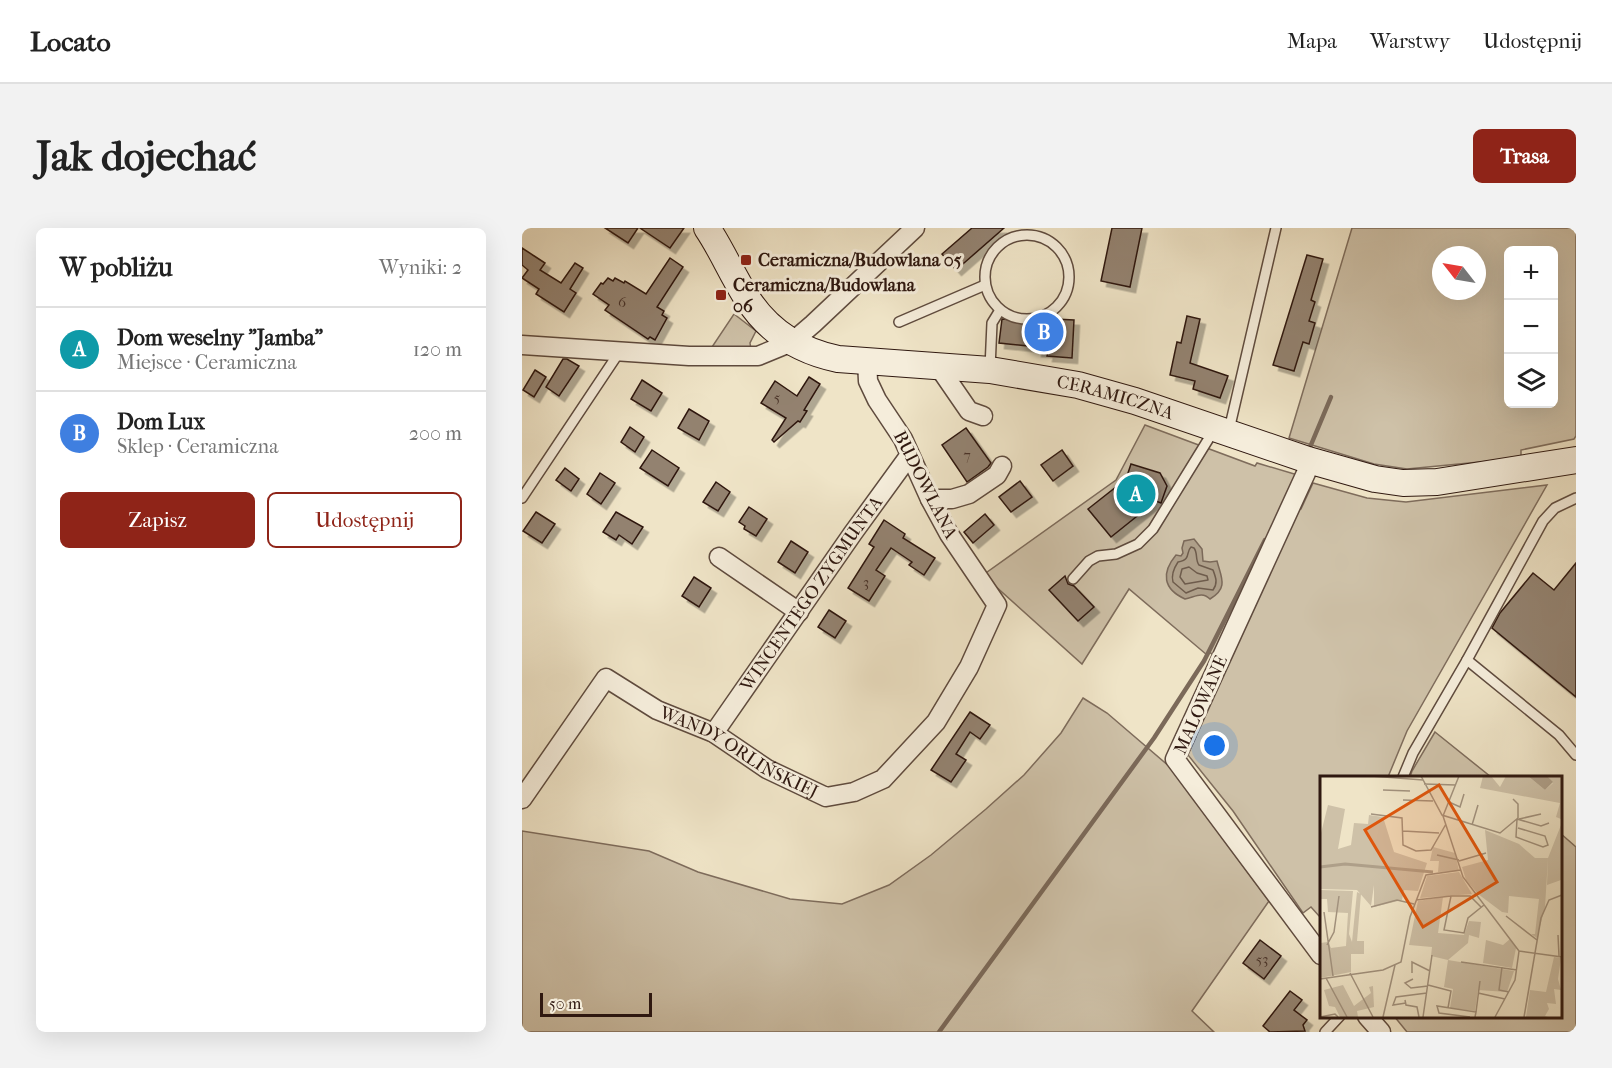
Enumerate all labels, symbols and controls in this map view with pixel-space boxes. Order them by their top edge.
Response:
text: Locato [30,25,111,58]
text: Mapa [1287,29,1337,53]
text: Warstwy [1370,29,1450,53]
text: Udostępnij [1483,29,1582,53]
button: Trasa [1473,129,1576,183]
text: Jak dojechać [36,132,256,181]
north arrow [1432,246,1486,300]
map controls [1504,246,1558,408]
button: + [1504,246,1558,300]
place label: Ceramiczna/Budowlana 05 [758,250,962,271]
text: W pobliżu [60,252,173,283]
marker: Ceramiczna/Budowlana 05 [739,253,753,267]
text: Wyniki: 2 [379,256,462,279]
place label: Ceramiczna/Budowlana 06 [733,275,916,317]
marker: Ceramiczna/Budowlana 06 [714,288,728,302]
house number: 6 [618,293,627,311]
button: − [1504,300,1558,354]
pin: B [1024,310,1064,354]
text: Dom weselny "Jamba" [117,325,323,351]
text: A [73,338,86,361]
text: 120 m [413,338,462,361]
text: Miejsce · Ceramiczna [117,351,297,374]
button: layers [1504,354,1558,408]
street label: CERAMICZNA [1055,371,1177,424]
house number: 5 [774,388,780,406]
text: Dom Lux [117,409,205,435]
text: B [73,422,86,445]
text: 200 m [409,422,462,445]
street label: BUDOWLANA [889,427,961,543]
text: Sklep · Ceramiczna [117,435,278,458]
house number: 7 [963,446,971,464]
pin: A [1116,472,1156,516]
button: Zapisz [60,492,255,548]
button: Udostępnij [267,492,462,548]
street label: WINCENTEGO ZYGMUNTA [735,492,887,696]
house number: 3 [863,573,869,591]
street label: MALOWANE [1170,652,1232,758]
street label: WANDY ORLIŃSKIEJ [656,701,822,802]
your location [1200,731,1229,760]
inset map [1320,776,1561,1017]
house number: 53 [1256,950,1268,968]
scale bar [540,990,652,1018]
text: 50 m [549,994,581,1013]

